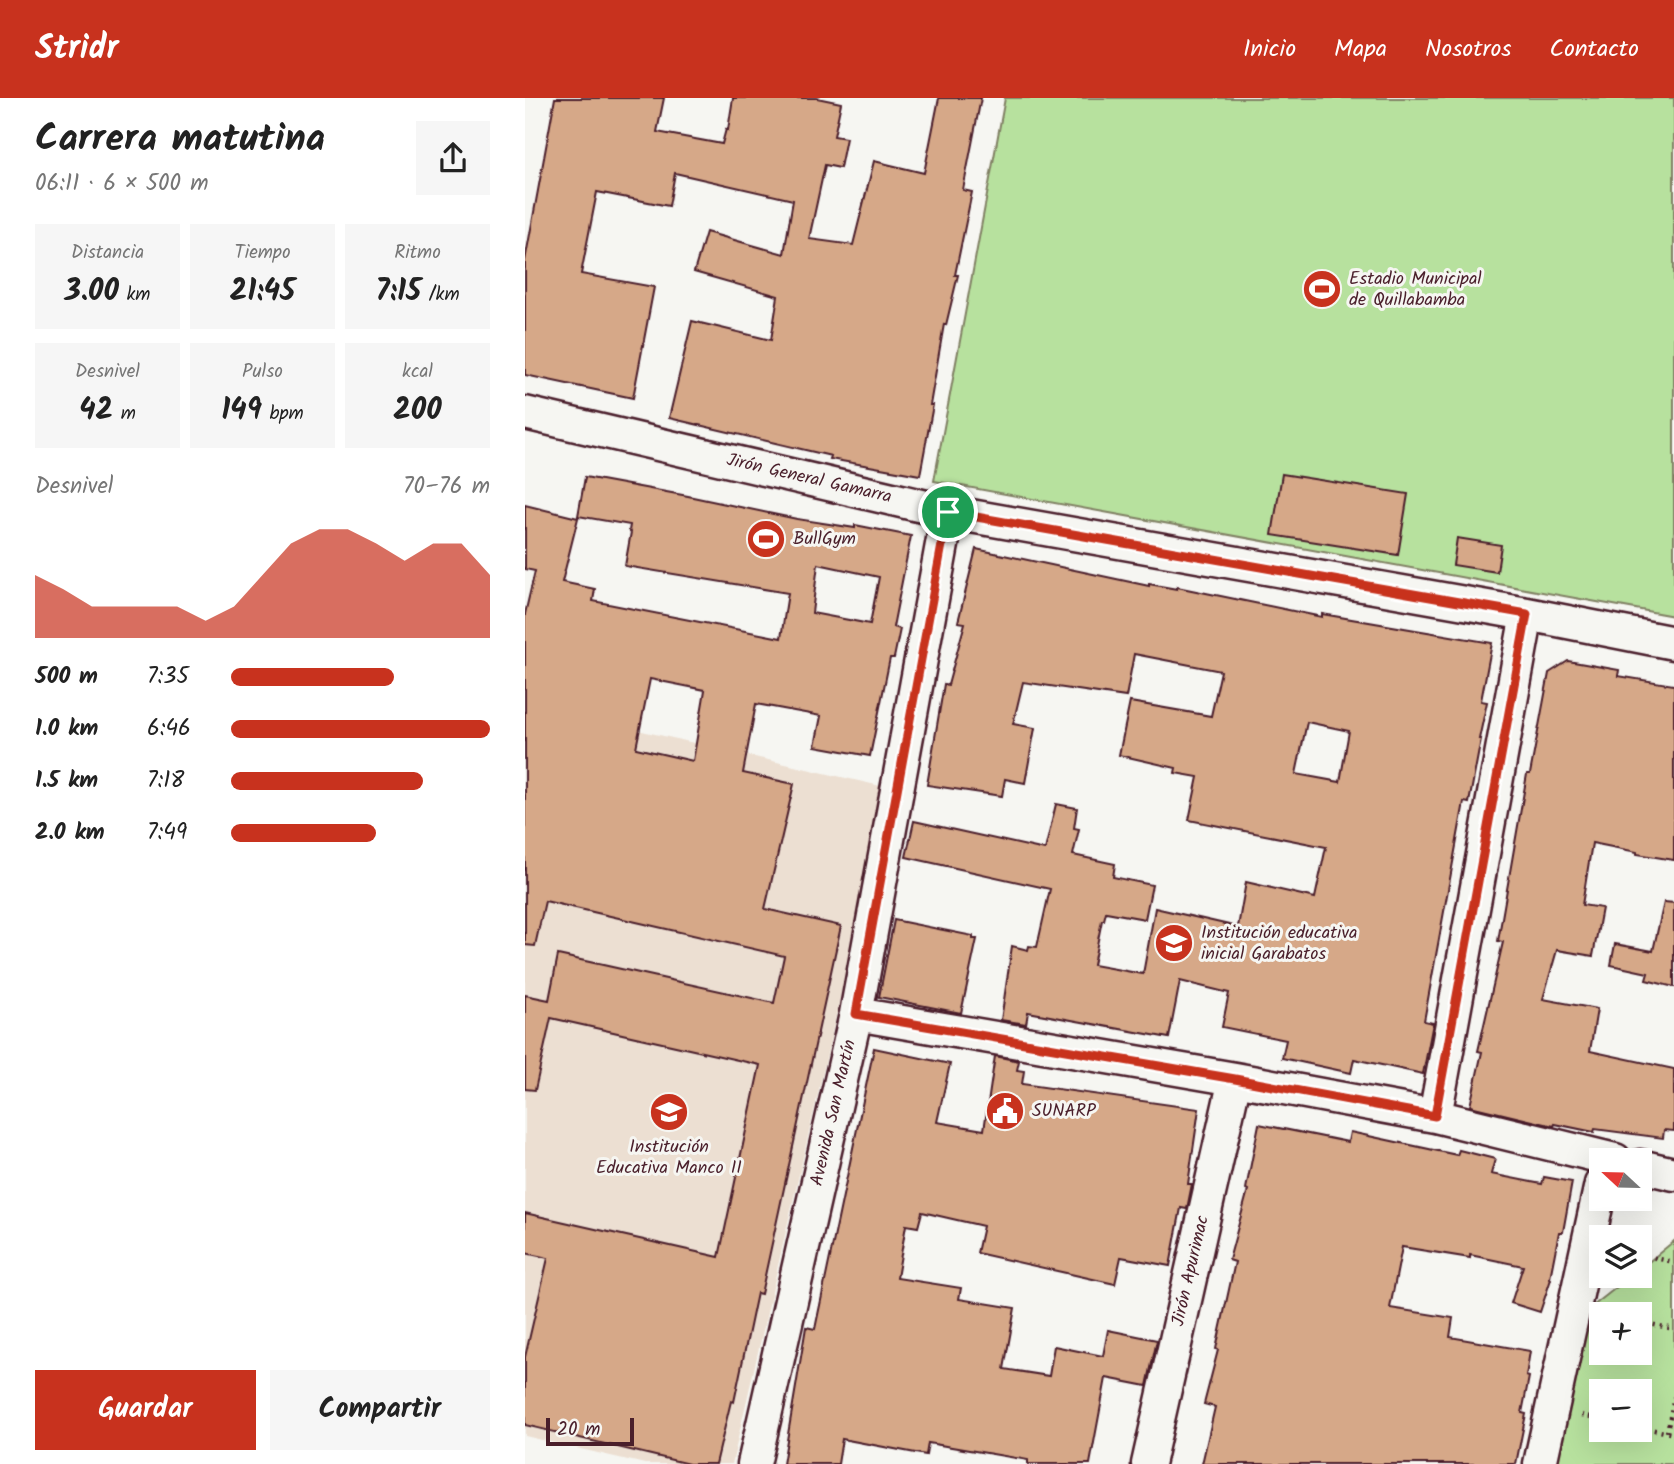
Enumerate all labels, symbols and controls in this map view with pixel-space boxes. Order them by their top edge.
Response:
text: Stridr [35,23,118,76]
text: Inicio [1243,30,1296,69]
text: Mapa [1334,30,1387,69]
text: Nosotros [1425,30,1512,69]
text: Contacto [1550,30,1639,69]
text: Carrera matutina [35,110,325,170]
button: share [416,121,490,195]
text: 06:11 · 6 × 500 m [35,166,209,202]
text: Distancia [71,238,144,268]
text: Tiempo [234,238,291,268]
text: Ritmo [394,238,441,268]
place label: Estadio Municipal de Quillabamba [1349,265,1482,315]
text: 3.00 [65,268,119,316]
text: 21:45 [230,268,295,316]
text: 7:15 [375,268,421,316]
sports icon: Estadio Municipal de Quillabamba [1301,268,1343,310]
text: km [119,280,150,310]
text: /km [421,280,460,310]
text: Desnivel [75,357,140,387]
text: Pulso [242,357,283,387]
text: kcal [402,357,433,387]
text: 42 [79,387,113,435]
text: 149 [221,387,262,435]
text: 200 [393,387,442,435]
text: m [113,399,136,429]
text: bpm [262,399,304,429]
street label: Jirón General Gamarra [723,446,895,512]
text: Desnivel [35,469,113,505]
text: 70–76 m [403,469,490,505]
pin [918,482,978,542]
icon: arrive [929,493,967,531]
sports icon: BullGym [745,518,787,560]
place label: BullGym [793,525,856,554]
text: 500 m [35,659,98,695]
text: 7:35 [147,659,189,695]
text: 1.0 km [35,711,98,747]
text: 6:46 [147,711,191,747]
text: 1.5 km [35,763,98,799]
text: 7:18 [147,763,184,799]
text: 2.0 km [35,815,105,851]
text: 7:49 [147,815,187,851]
place label: Institución educativa inicial Garabatos [1201,919,1357,969]
school or university icon: Institución educativa inicial Garabatos [1153,922,1195,964]
street label: Avenida San Martín [803,1037,865,1189]
public building icon: SUNARP [984,1090,1026,1132]
school or university icon: Institución Educativa Manco II [648,1091,690,1133]
place label: SUNARP [1032,1097,1097,1126]
place label: Institución Educativa Manco II [596,1133,742,1183]
north arrow [1589,1148,1652,1211]
map controls [1589,1148,1652,1442]
street label: Jirón Apurimac [1164,1213,1218,1329]
button: layers [1589,1225,1652,1288]
button: + [1589,1302,1652,1365]
button: Guardar [35,1370,256,1450]
button: Compartir [270,1370,490,1450]
button: − [1589,1379,1652,1442]
scale bar [546,1415,633,1447]
text: 20 m [557,1415,600,1445]

